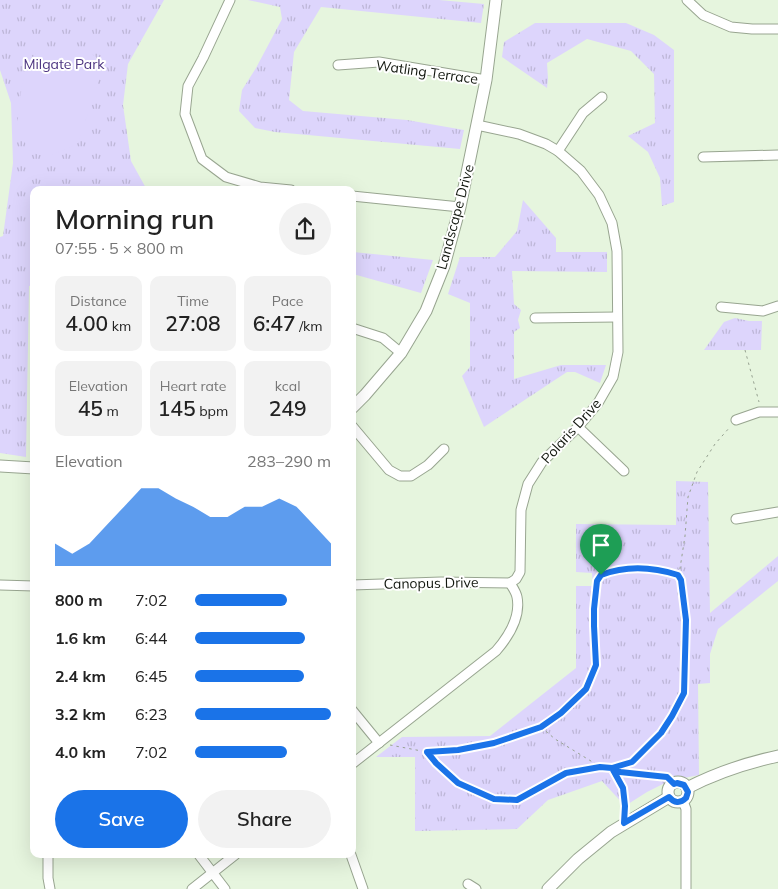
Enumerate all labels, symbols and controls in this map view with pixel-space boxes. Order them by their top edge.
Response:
park label: Milgate Park [23,55,105,73]
street label: Watling Terrace [375,56,479,88]
street label: Landscape Drive [432,162,478,272]
text: Morning run [55,201,214,236]
button: share [279,203,331,255]
text: 07:55 · 5 × 800 m [55,238,184,258]
text: Distance [70,292,127,310]
text: Time [177,292,209,310]
text: Pace [272,292,303,310]
text: 4.00 [65,310,108,336]
text: 27:08 [165,310,221,336]
text: 6:47 [253,310,295,336]
text: km [108,317,131,335]
text: /km [295,317,323,335]
text: Elevation [69,377,128,395]
text: Heart rate [160,377,226,395]
text: kcal [275,377,300,395]
text: 45 [78,395,103,421]
text: 145 [158,395,196,421]
text: 249 [269,395,307,421]
street label: Polaris Drive [537,395,605,467]
text: m [103,402,119,420]
text: bpm [196,402,228,420]
text: Elevation [55,451,123,471]
text: 283–290 m [247,451,331,471]
pin [580,524,622,575]
icon: arrive [587,531,615,559]
street label: Canopus Drive [383,573,479,593]
text: 800 m [55,590,103,610]
text: 7:02 [135,590,167,610]
text: 1.6 km [55,628,106,648]
text: 6:44 [135,628,167,648]
text: 2.4 km [55,666,106,686]
text: 6:45 [135,666,167,686]
text: 3.2 km [55,704,106,724]
text: 6:23 [135,704,167,724]
text: 4.0 km [55,742,106,762]
text: 7:02 [135,742,167,762]
button: Save [55,790,188,848]
button: Share [198,790,331,848]

